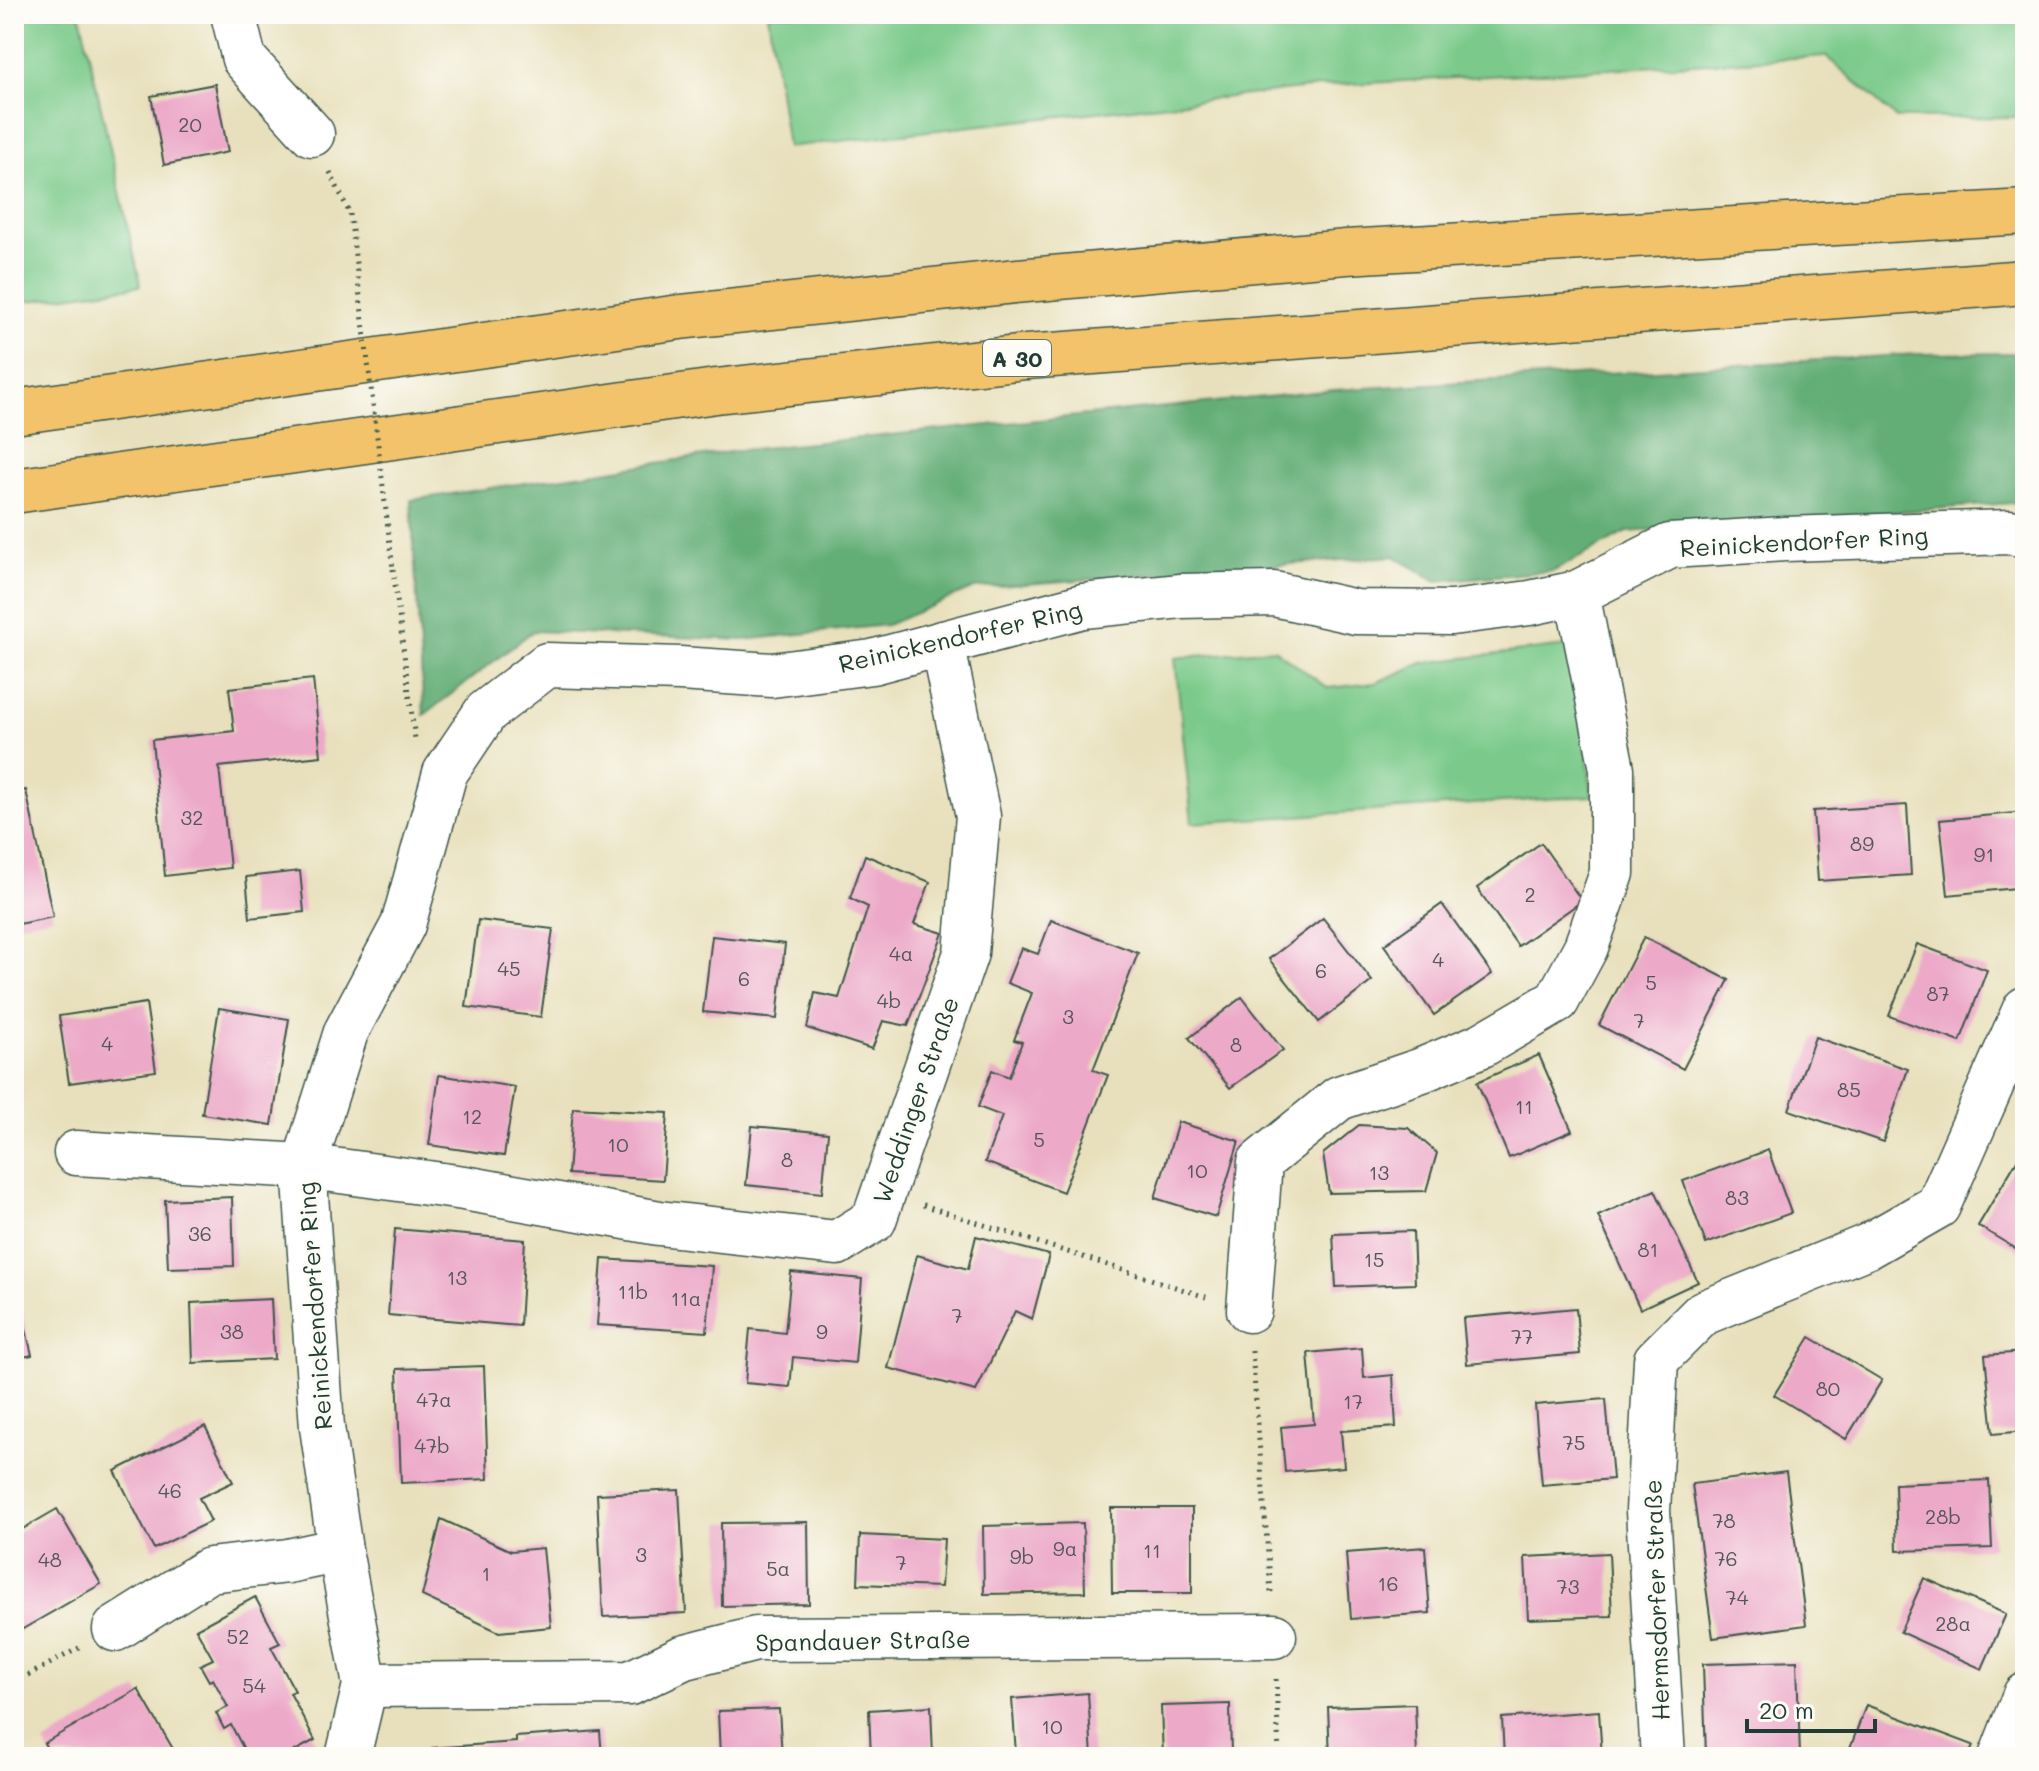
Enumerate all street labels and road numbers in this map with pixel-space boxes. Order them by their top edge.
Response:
road number: A 30 [983,340,1051,376]
street label: Reinickendorfer Ring [1679,519,1929,563]
street label: Reinickendorfer Ring [835,593,1085,679]
street label: Weddinger Straße [865,993,965,1207]
street label: Reinickendorfer Ring [290,1181,338,1431]
street label: Hermsdorfer Straße [1636,1479,1676,1721]
street label: Spandauer Straße [755,1623,971,1657]

